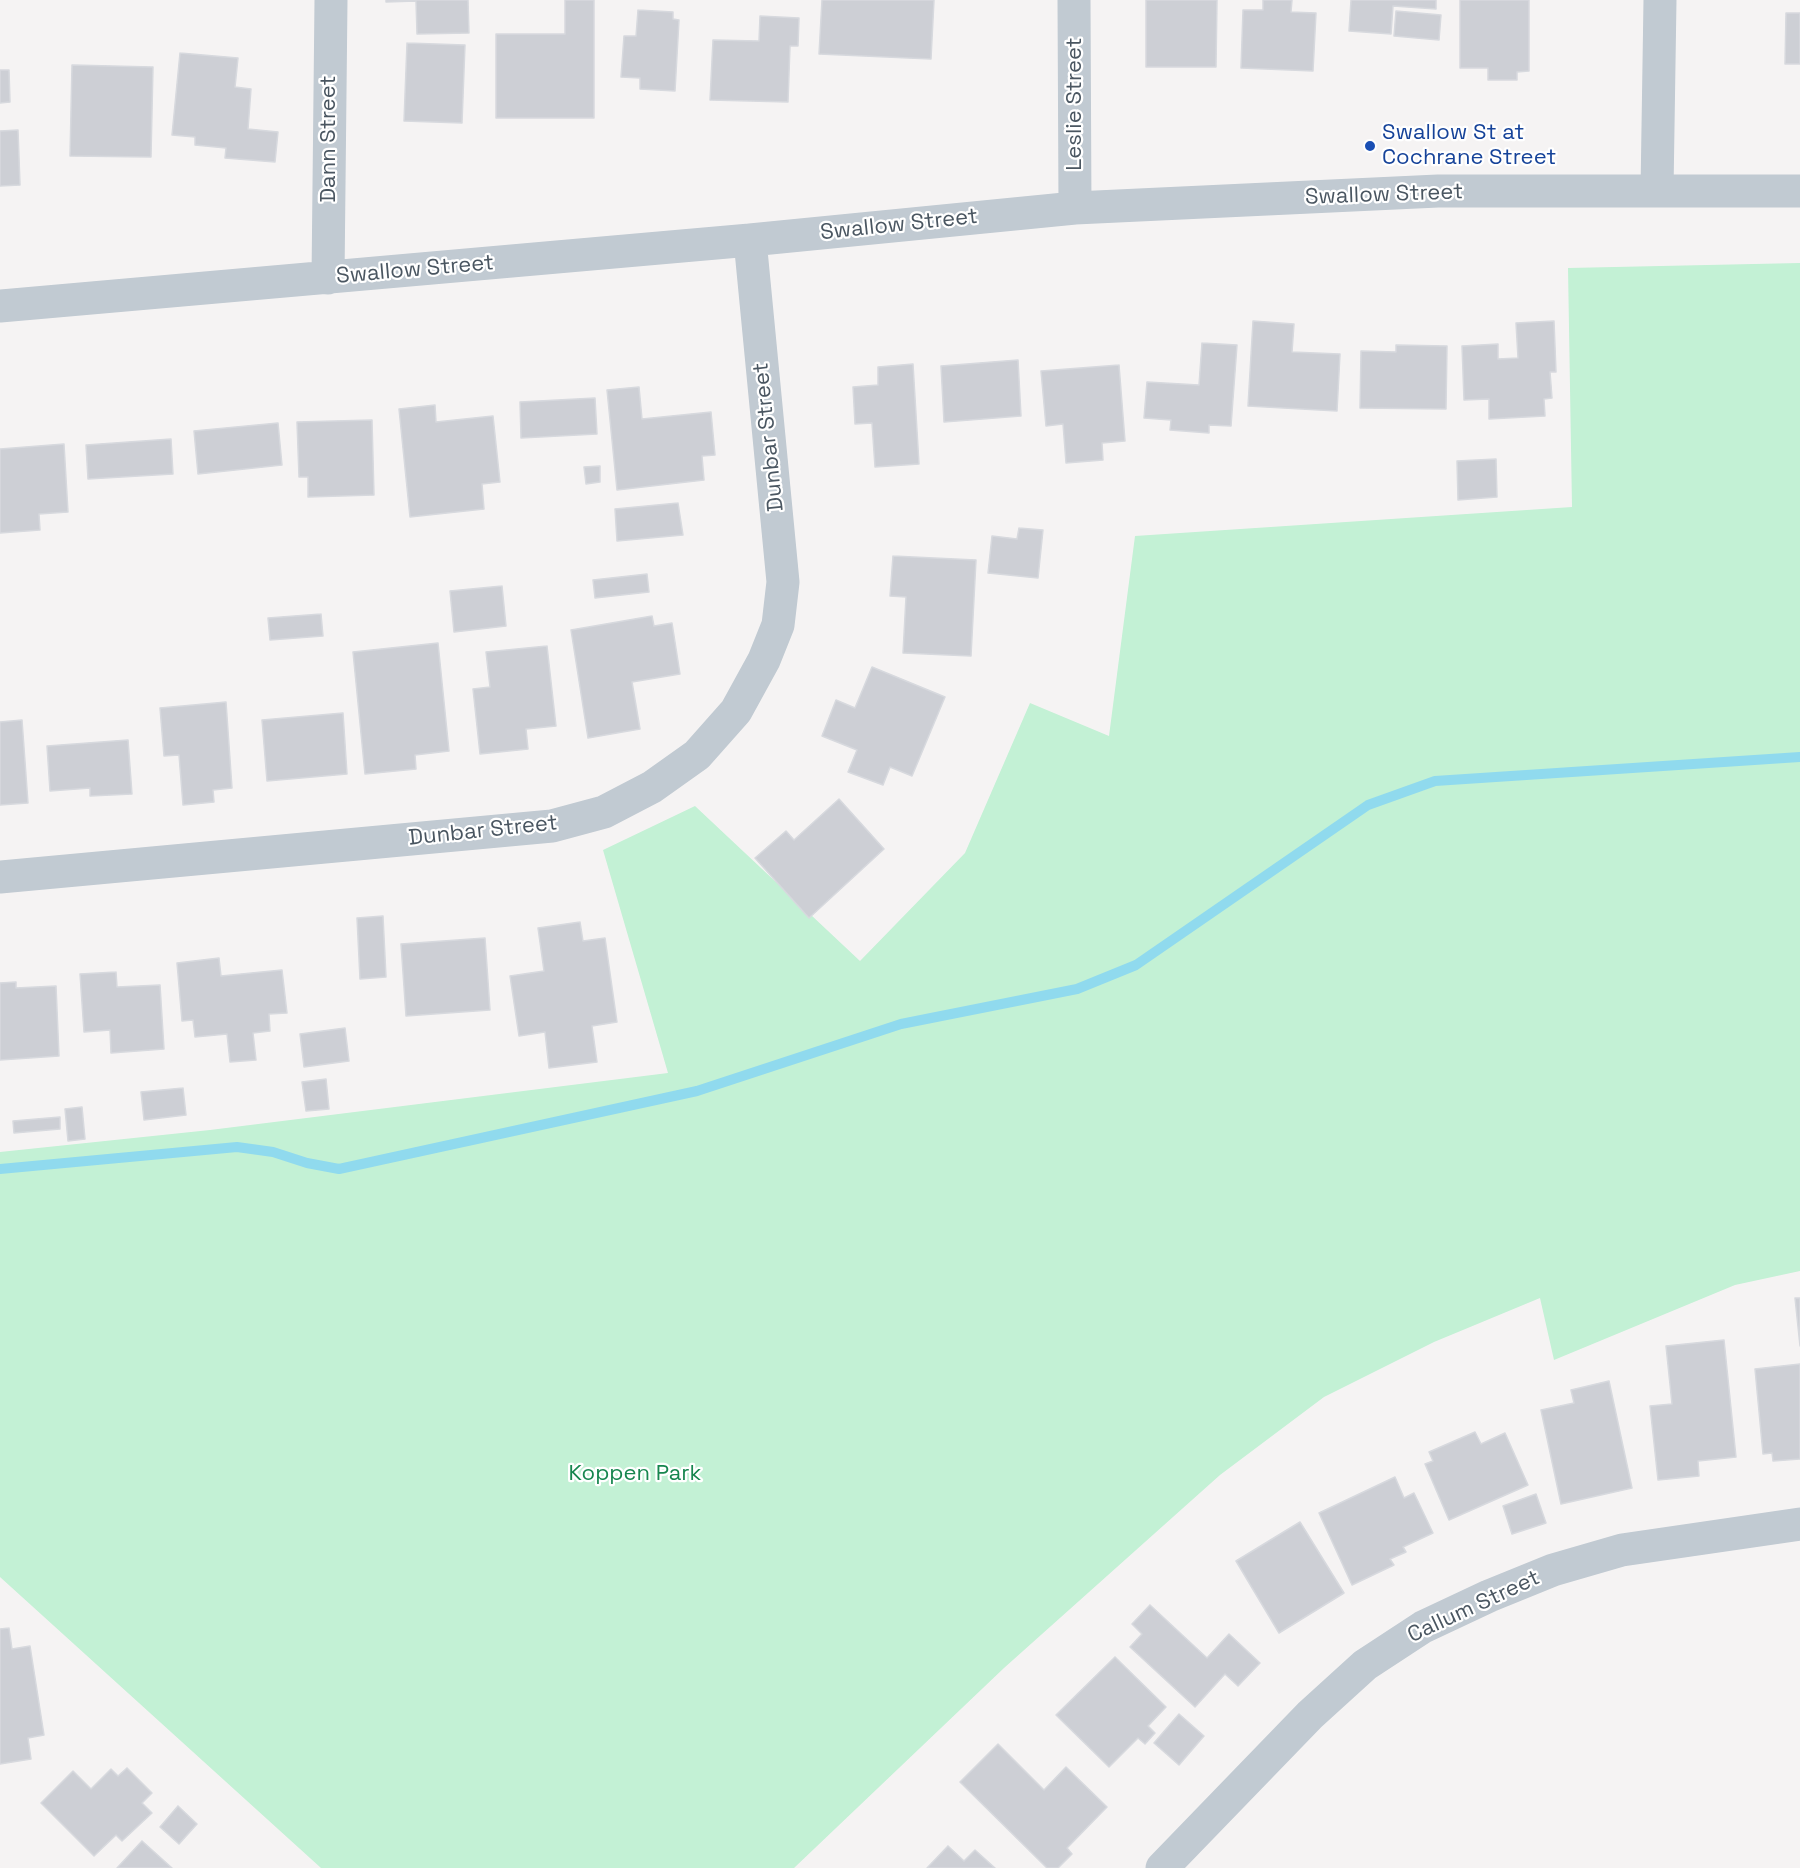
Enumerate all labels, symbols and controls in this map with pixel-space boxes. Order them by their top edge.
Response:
street label: Leslie Street [1062,37,1088,171]
street label: Dann Street [316,75,342,203]
place label: Swallow St at Cochrane Street [1382,120,1556,172]
marker: Swallow St at Cochrane Street [1363,139,1377,153]
street label: Swallow Street [1304,179,1464,211]
street label: Swallow Street [819,204,979,246]
street label: Swallow Street [335,250,495,290]
street label: Dunbar Street [748,361,790,513]
street label: Dunbar Street [407,810,559,852]
park label: Koppen Park [569,1461,701,1487]
street label: Callum Street [1404,1565,1544,1649]

